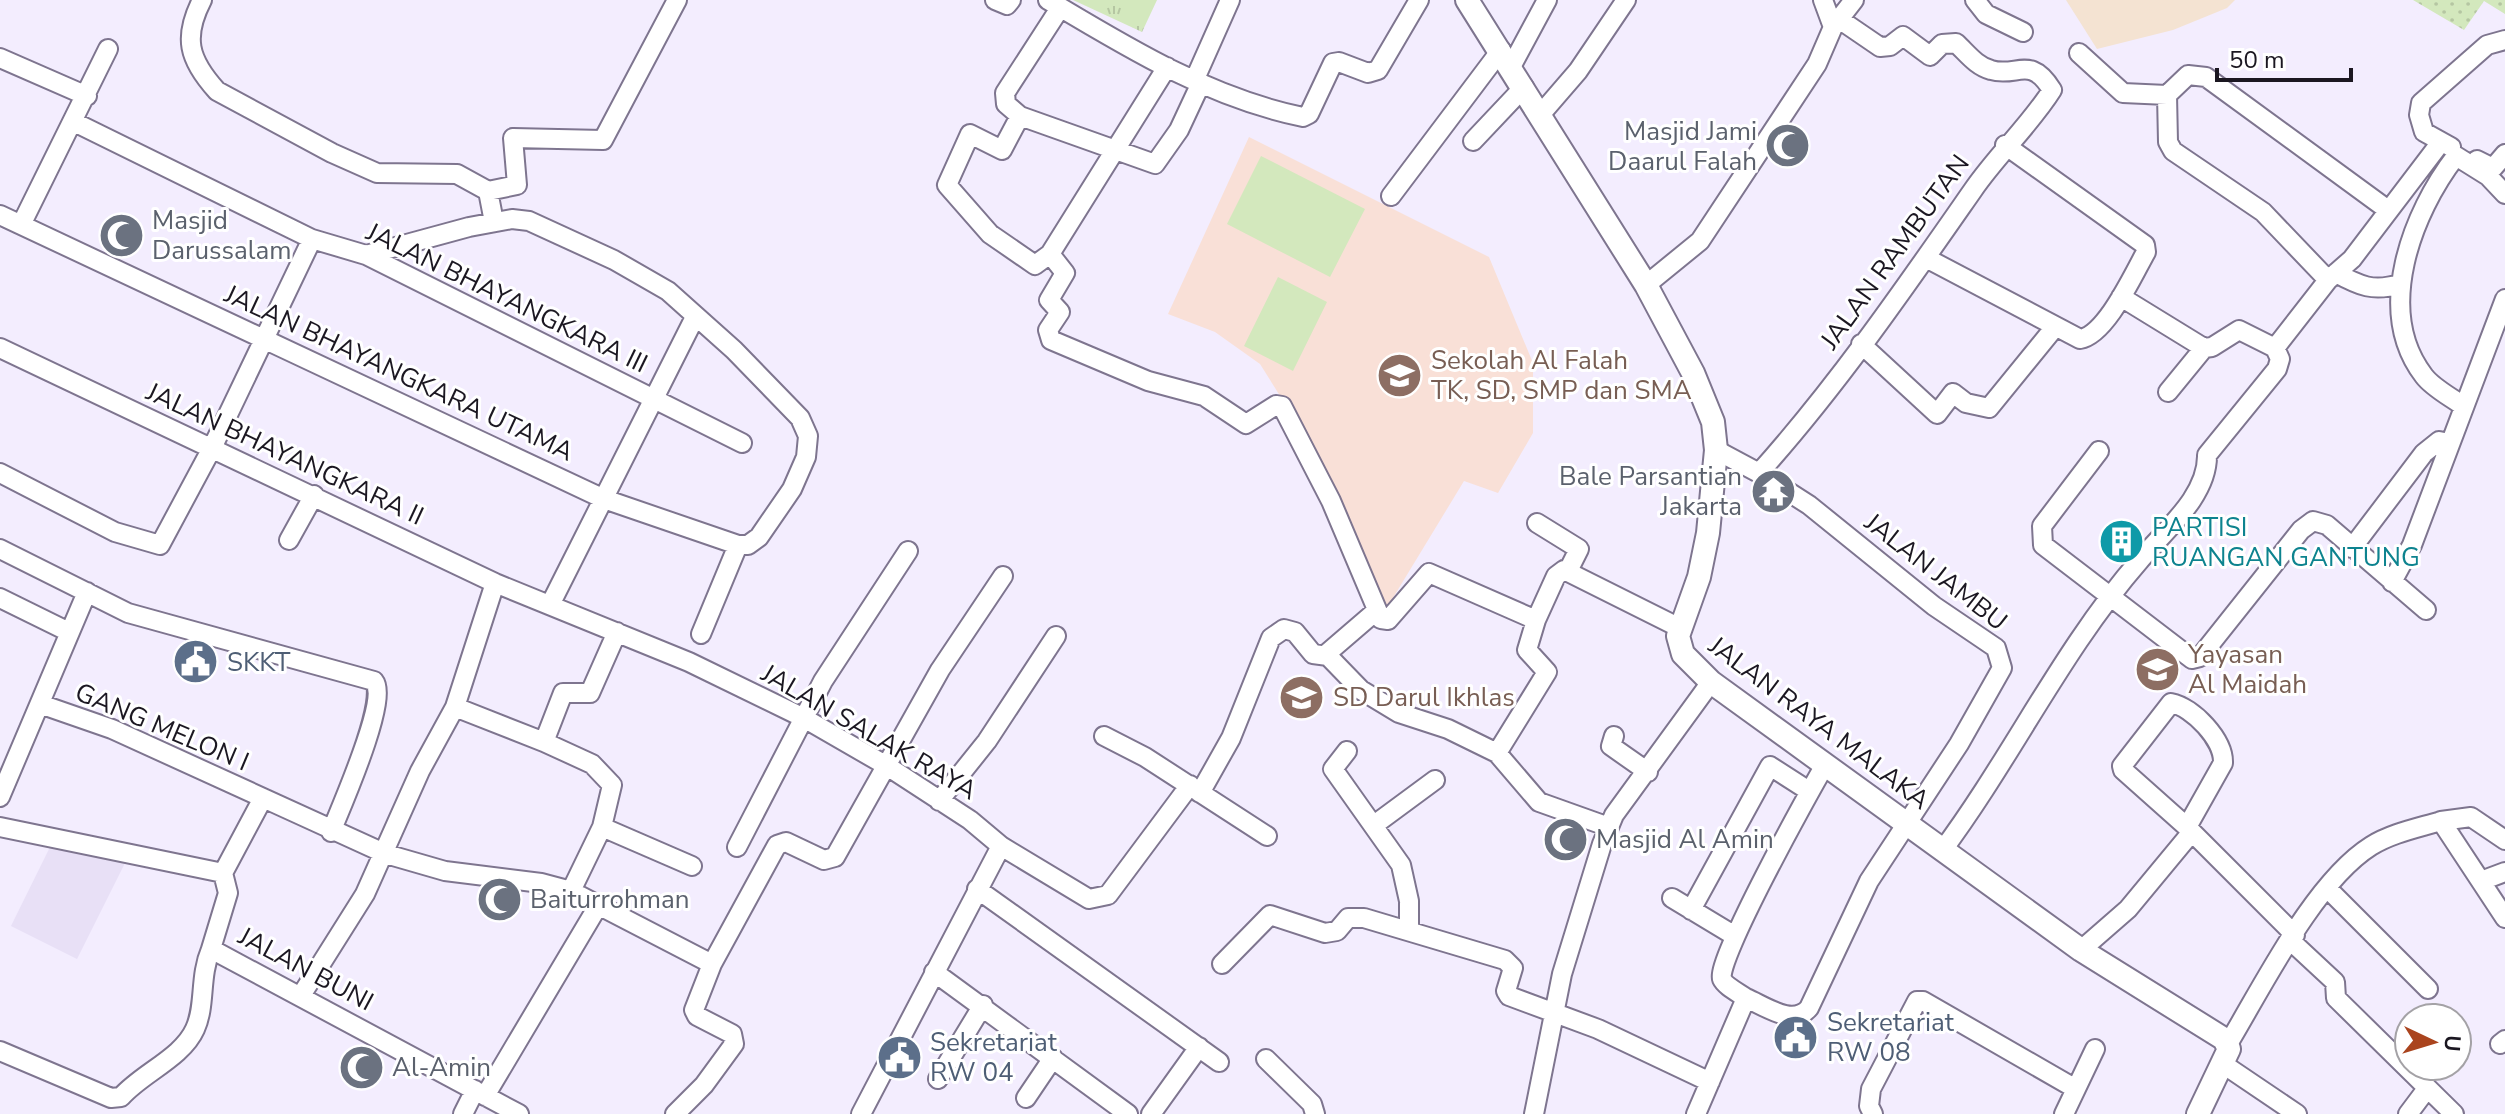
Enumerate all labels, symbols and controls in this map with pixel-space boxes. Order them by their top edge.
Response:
scale bar [2217,32,2351,82]
text: 50 m [2229,44,2285,76]
place label: Masjid Jami Daarul Falah [1608,114,1757,179]
mosque icon: Masjid Jami Daarul Falah [1764,122,1812,170]
street label: JALAN RAMBUTAN [1812,148,1977,357]
place label: Masjid Darussalam [152,203,292,268]
mosque icon: Masjid Darussalam [97,211,145,259]
street label: JALAN BHAYANGKARA III [360,214,653,381]
street label: JALAN BHAYANGKARA UTAMA [218,276,579,469]
place label: Sekolah Al Falah TK, SD, SMP dan SMA [1431,343,1692,408]
school or university icon: Sekolah Al Falah TK, SD, SMP dan SMA [1376,351,1424,399]
street label: JALAN BHAYANGKARA II [140,374,429,534]
place label: Bale Parsantian Jakarta [1559,459,1742,524]
temple icon: Bale Parsantian Jakarta [1749,467,1797,515]
street label: JALAN JAMBU [1857,505,2015,639]
place label: PARTISI RUANGAN GANTUNG [2152,510,2420,575]
building icon: PARTISI RUANGAN GANTUNG [2097,518,2145,566]
street label: JALAN RAYA MALAKA [1701,628,1937,818]
place label: Yayasan Al Maidah [2187,637,2307,702]
public building icon: SKKT [172,638,220,686]
place label: SKKT [227,645,291,680]
school or university icon: Yayasan Al Maidah [2133,645,2181,693]
street label: JALAN SALAK RAYA [754,656,983,808]
school or university icon: SD Darul Ikhlas [1278,673,1326,721]
street label: GANG MELON I [70,675,254,779]
place label: SD Darul Ikhlas [1333,680,1515,715]
mosque icon: Masjid Al Amin [1541,815,1589,863]
place label: Masjid Al Amin [1596,822,1774,857]
mosque icon: Baiturrohman [475,875,523,923]
place label: Baiturrohman [530,882,690,917]
street label: JALAN BUNI [231,918,380,1019]
north arrow [2393,1002,2473,1082]
place label: Sekretariat RW 08 [1827,1005,1955,1070]
public building icon: Sekretariat RW 08 [1772,1013,1820,1061]
place label: Sekretariat RW 04 [930,1025,1058,1090]
public building icon: Sekretariat RW 04 [875,1033,923,1081]
text: U [2436,1034,2467,1052]
mosque icon: Al-Amin [337,1043,385,1091]
place label: Al-Amin [392,1050,491,1085]

